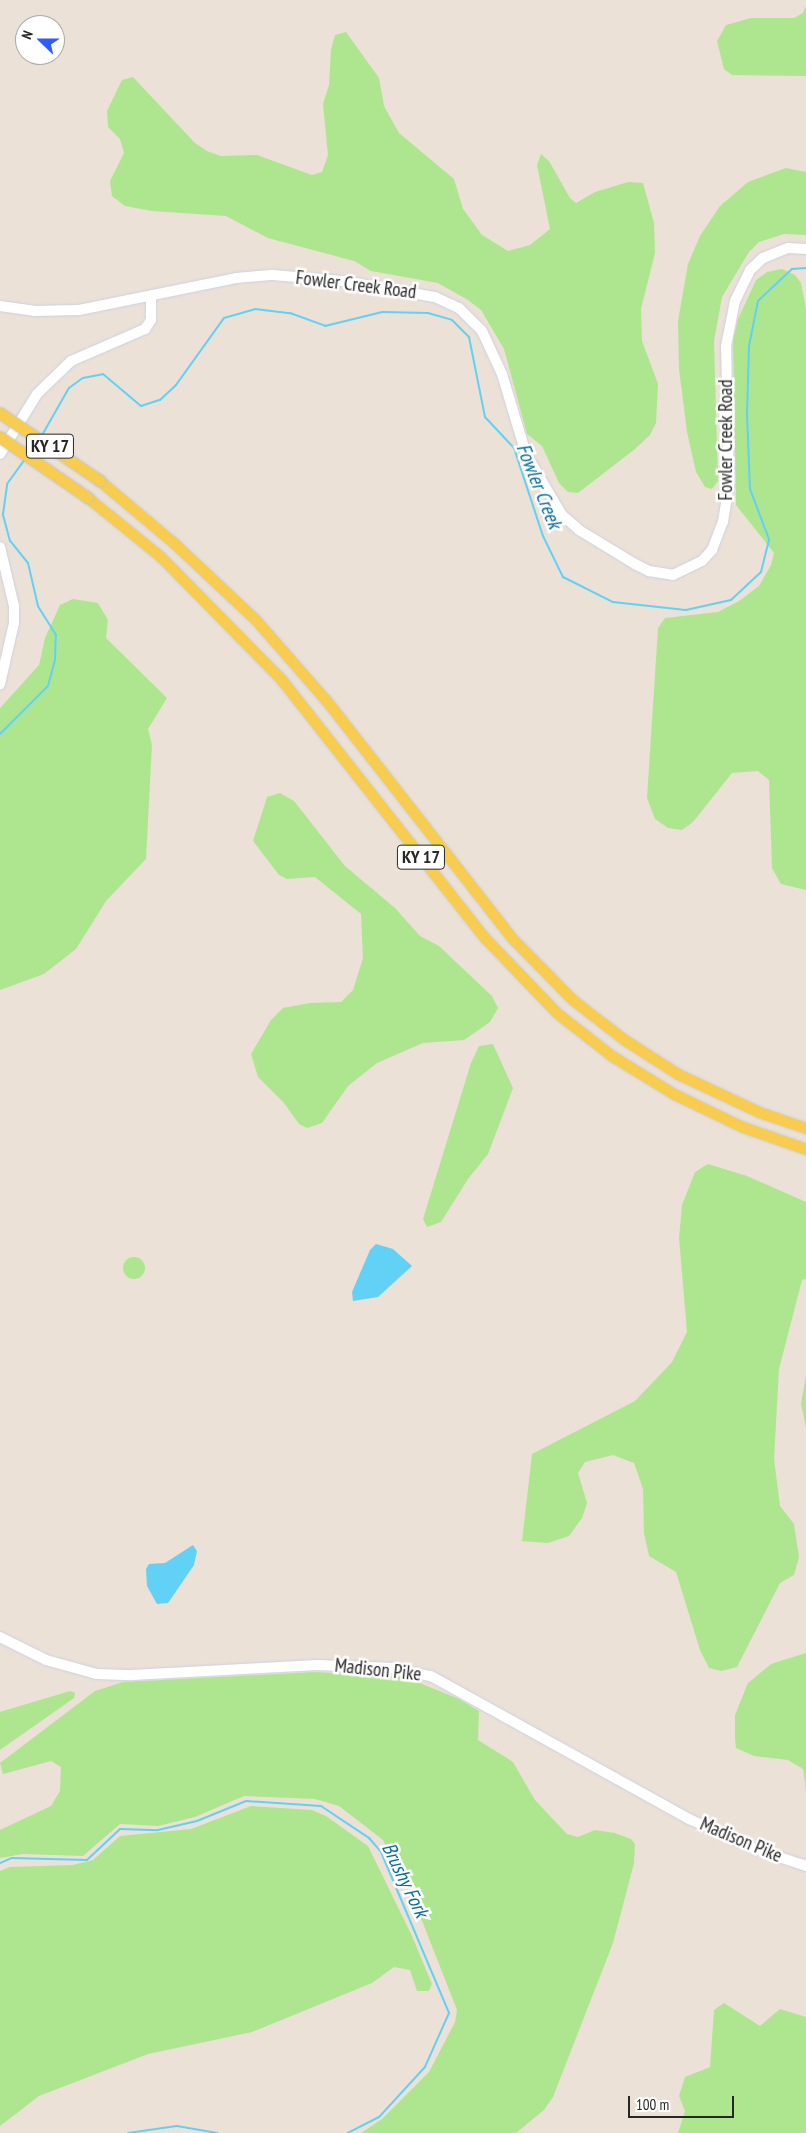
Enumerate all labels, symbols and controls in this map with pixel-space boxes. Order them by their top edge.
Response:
north arrow [15,15,65,65]
text: N [17,28,37,42]
street label: Fowler Creek Road [294,266,418,304]
street label: Fowler Creek Road [715,379,737,501]
road number: KY 17 [25,431,75,462]
water label: Fowler Creek [511,440,567,532]
road number: KY 17 [396,842,446,872]
street label: Madison Pike [334,1654,422,1686]
street label: Madison Pike [697,1813,785,1867]
water label: Brushy Fork [376,1838,434,1922]
scale bar [631,2086,737,2118]
text: 100 m [636,2095,669,2114]

